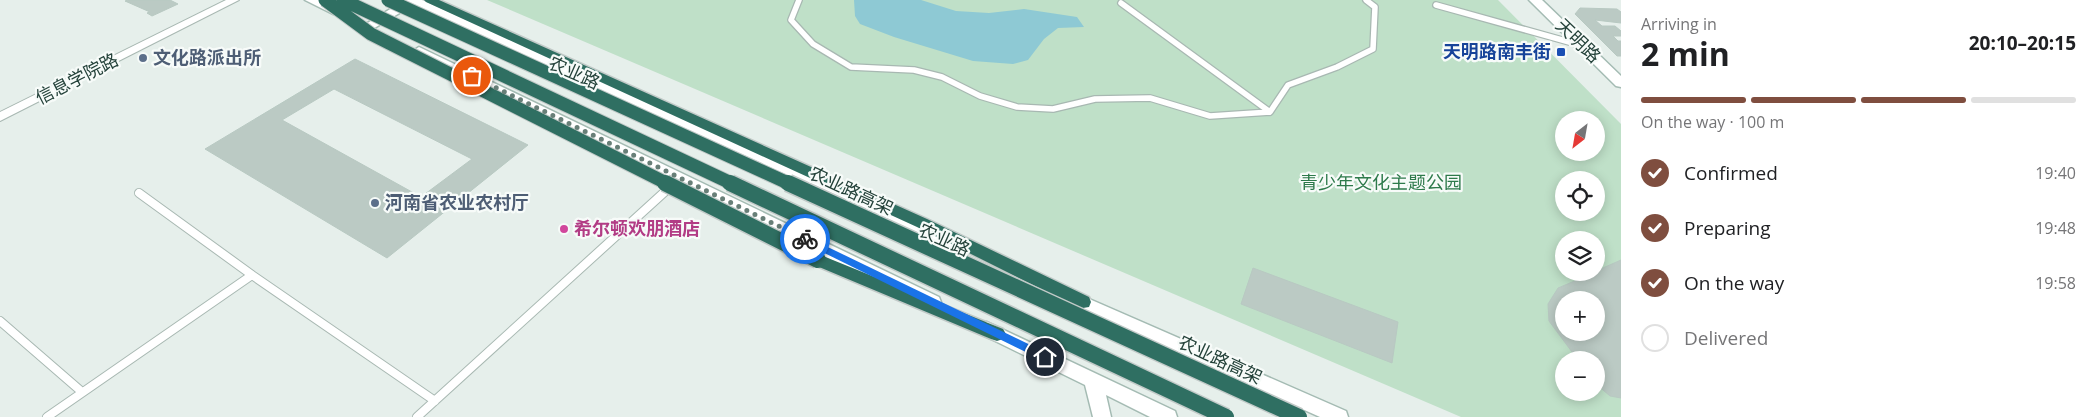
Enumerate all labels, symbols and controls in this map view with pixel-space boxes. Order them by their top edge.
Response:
street label: 天明路 [1551,13,1606,68]
text: Arriving in [1641,13,1717,35]
text: 20:10–20:15 [1969,30,2076,56]
text: 2 min [1641,32,1730,75]
place label: 天明路南丰街 [1443,39,1551,63]
place label: 文化路派出所 [153,45,261,69]
marker: 天明路南丰街 [1555,46,1567,58]
street label: 信息学院路 [31,47,122,109]
street label: 农业路 [545,50,604,94]
marker: 文化路派出所 [137,52,149,64]
pin [451,55,493,97]
icon: bag [458,62,486,90]
north arrow [1555,111,1605,161]
map controls [1555,111,1605,401]
text: On the way · 100 m [1641,111,1784,133]
icon: check [1641,159,1669,187]
street label: 农业路高架 [806,160,897,220]
text: Confirmed [1684,160,1778,186]
text: 19:40 [2035,162,2076,184]
park label: 青少年文化主题公园 [1300,170,1462,194]
button: locate [1555,171,1605,221]
place label: 河南省农业农村厅 [385,190,529,214]
marker: 河南省农业农村厅 [369,197,381,209]
courier [780,214,830,264]
icon: check [1641,214,1669,242]
text: Preparing [1684,215,1771,241]
place label: 希尔顿欢朋酒店 [574,216,700,240]
street label: 农业路 [915,217,974,261]
text: 19:48 [2035,217,2076,239]
marker: 希尔顿欢朋酒店 [558,223,570,235]
icon: bike [791,225,819,253]
button: layers [1555,231,1605,281]
icon: check [1641,269,1669,297]
text: On the way [1684,270,1784,296]
text: 19:58 [2035,272,2076,294]
button: + [1555,291,1605,341]
text: Delivered [1684,325,1768,351]
street label: 农业路高架 [1175,329,1266,389]
pin [1024,336,1066,378]
icon: home [1031,343,1059,371]
button: − [1555,351,1605,401]

